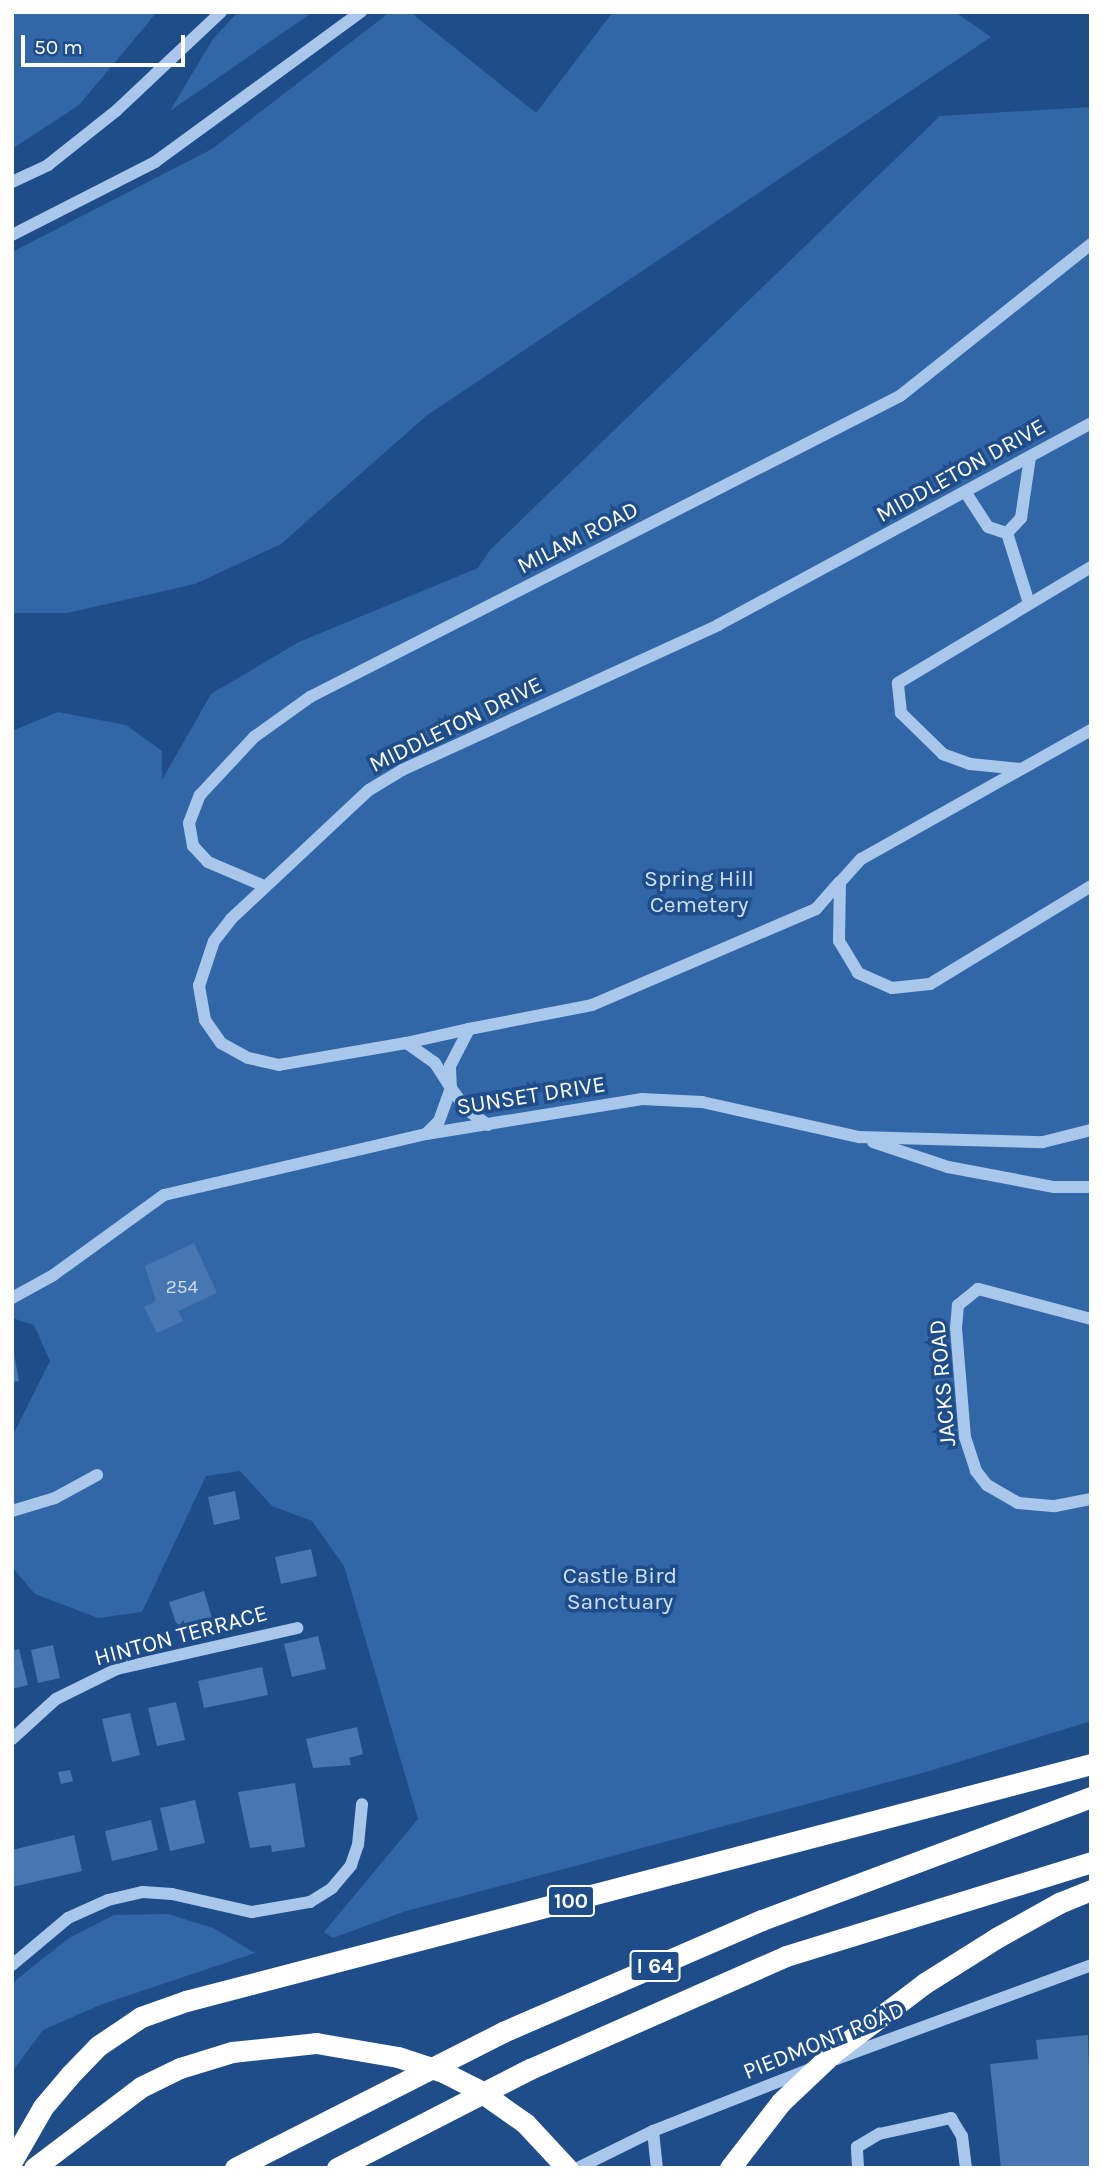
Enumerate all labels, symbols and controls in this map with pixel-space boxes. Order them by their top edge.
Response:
scale bar [24,21,189,65]
text: 50 m [34,35,83,59]
street label: MIDDLETON DRIVE [872,413,1050,529]
street label: MILAM ROAD [513,496,643,580]
street label: MIDDLETON DRIVE [365,671,547,779]
park label: Spring Hill Cemetery [644,865,754,919]
street label: SUNSET DRIVE [455,1071,607,1121]
house number: 254 [166,1277,198,1299]
street label: JACKS ROAD [924,1318,962,1448]
park label: Castle Bird Sanctuary [563,1562,677,1616]
street label: HINTON TERRACE [91,1600,271,1672]
road number: 100 [546,1884,596,1918]
road number: I 64 [629,1948,681,1983]
street label: PIEDMONT ROAD [739,1996,909,2086]

